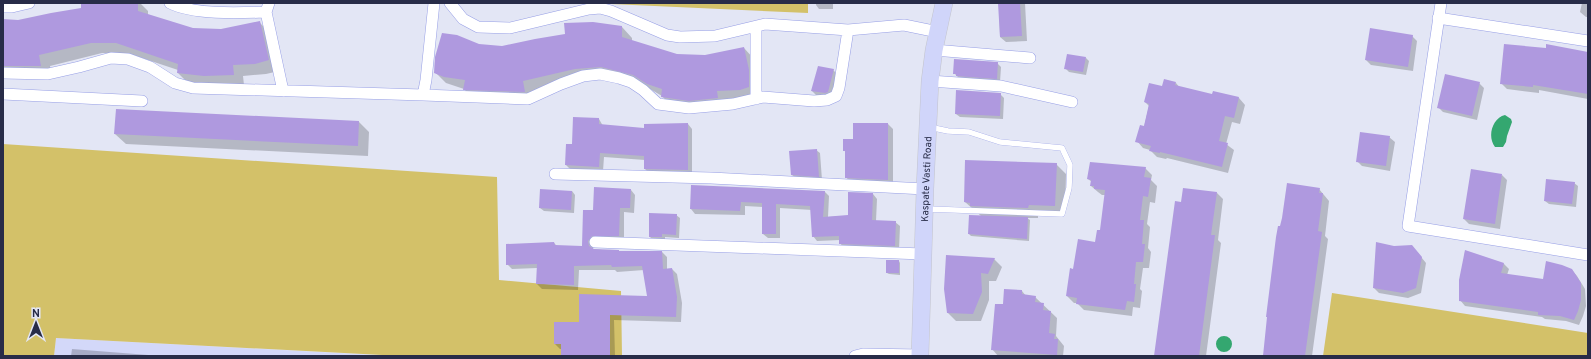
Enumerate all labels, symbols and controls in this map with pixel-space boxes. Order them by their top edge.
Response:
street label: Kaspate Vasti Road [919,136,935,222]
north arrow [16,303,56,343]
text: N [32,307,40,321]

